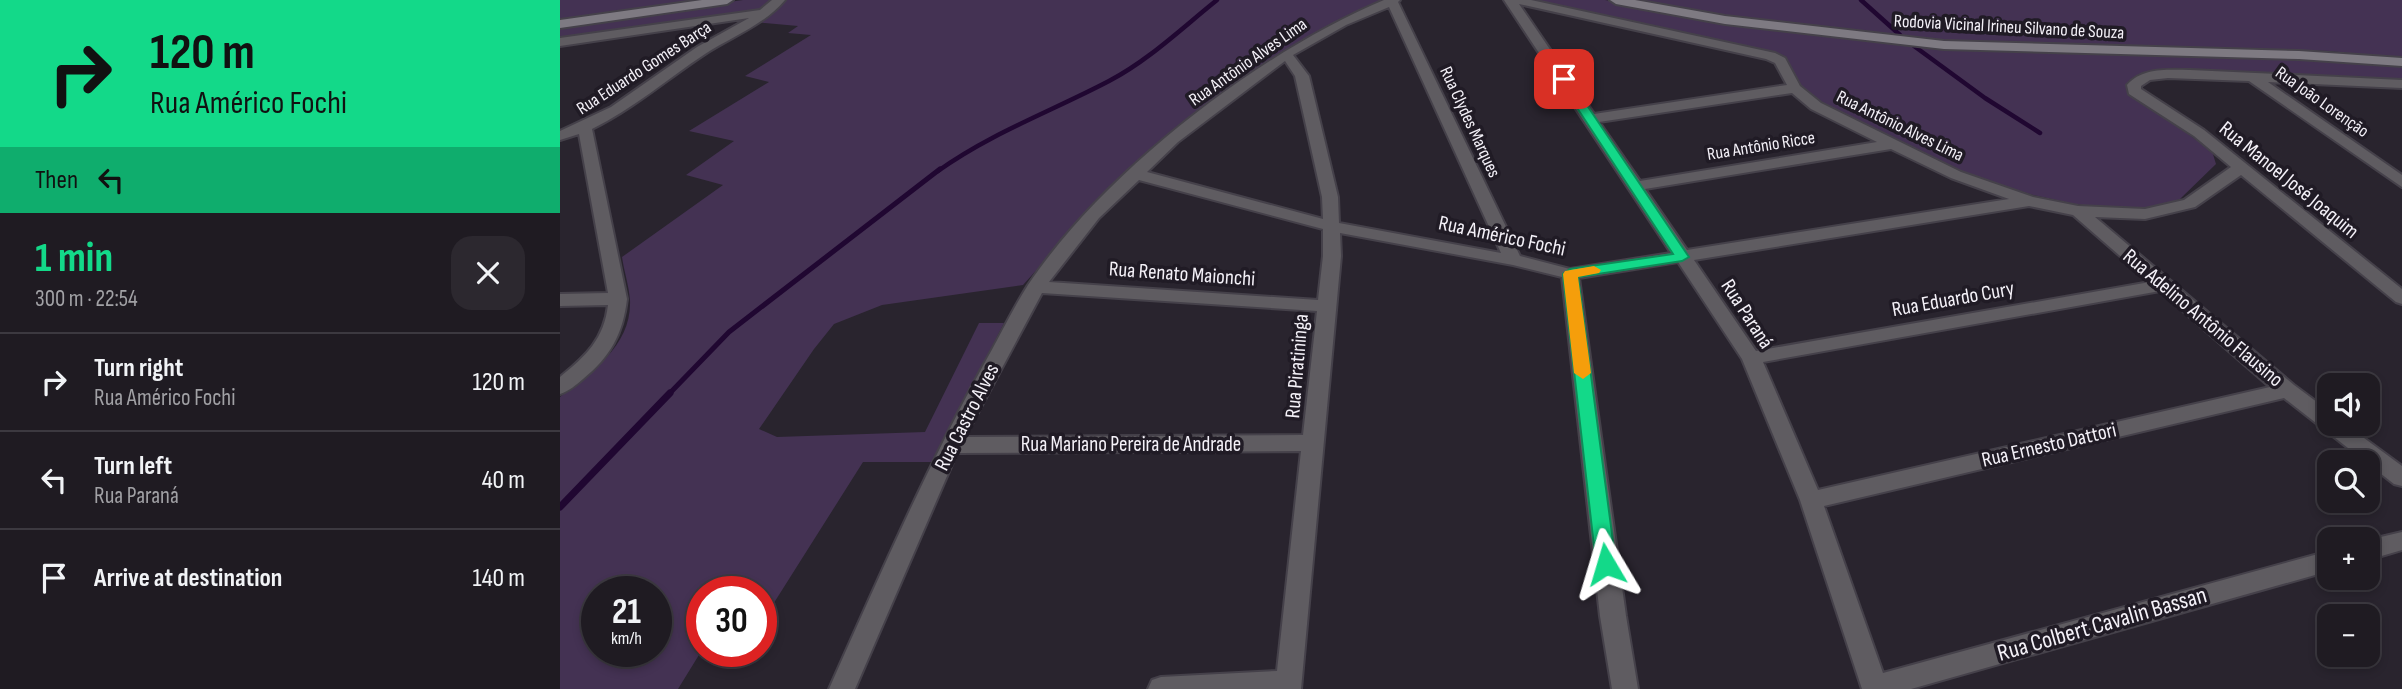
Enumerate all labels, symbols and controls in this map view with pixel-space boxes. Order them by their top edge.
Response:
street label: Rodovia Vicinal Irineu Silvano de Souza [1893,10,2125,44]
street label: Rua Antônio Alves Lima [1185,14,1311,110]
street label: Rua Eduardo Gomes Barça [573,17,715,119]
text: 120 m [150,24,255,83]
icon: right [35,28,126,119]
pin [1534,49,1594,109]
icon: arrive [1545,60,1583,98]
street label: Rua João Lorenção [2271,62,2373,142]
street label: Rua Clydes Marques [1435,63,1505,181]
text: Rua Américo Fochi [150,84,347,123]
street label: Rua Antônio Alves Lima [1833,86,1967,166]
street label: Rua Manoel José Joaquim [2214,116,2364,244]
street label: Rua Antônio Ricce [1706,127,1816,165]
icon: left [92,161,130,199]
text: Then [35,165,78,196]
street label: Rua Américo Fochi [1436,210,1568,262]
text: 1 min [35,233,113,284]
button: close [451,236,525,310]
street label: Rua Adelino Antônio Flausino [2118,244,2288,392]
street label: Rua Renato Maionchi [1108,256,1256,292]
street label: Rua Paraná [1715,275,1779,353]
street label: Rua Eduardo Cury [1890,276,2016,322]
text: 300 m · 22:54 [35,285,138,313]
street label: Rua Piratininga [1280,313,1314,419]
text: Turn right [94,353,183,384]
street label: Rua Castro Alves [929,359,1005,475]
icon: right [35,363,73,401]
text: 120 m [472,367,525,398]
map controls [2317,373,2380,667]
button: sound [2317,373,2380,436]
text: Rua Américo Fochi [94,384,236,412]
street label: Rua Ernesto Dattori [1979,417,2119,473]
street label: Rua Mariano Pereira de Andrade [1021,432,1241,457]
button: search [2317,450,2380,513]
text: Turn left [94,451,172,482]
icon: left [35,461,73,499]
text: 40 m [482,465,525,496]
text: Rua Paraná [94,482,179,510]
position arrow [1569,527,1643,601]
button: + [2317,527,2380,590]
icon: arrive [35,559,73,597]
text: Arrive at destination [94,563,282,594]
text: 140 m [473,563,525,594]
speed limit sign: 30 [686,576,777,667]
street label: Rua Colbert Cavalin Bassan [1994,580,2210,668]
text: 21 [612,591,641,634]
button: − [2317,604,2380,667]
text: km/h [611,628,642,649]

